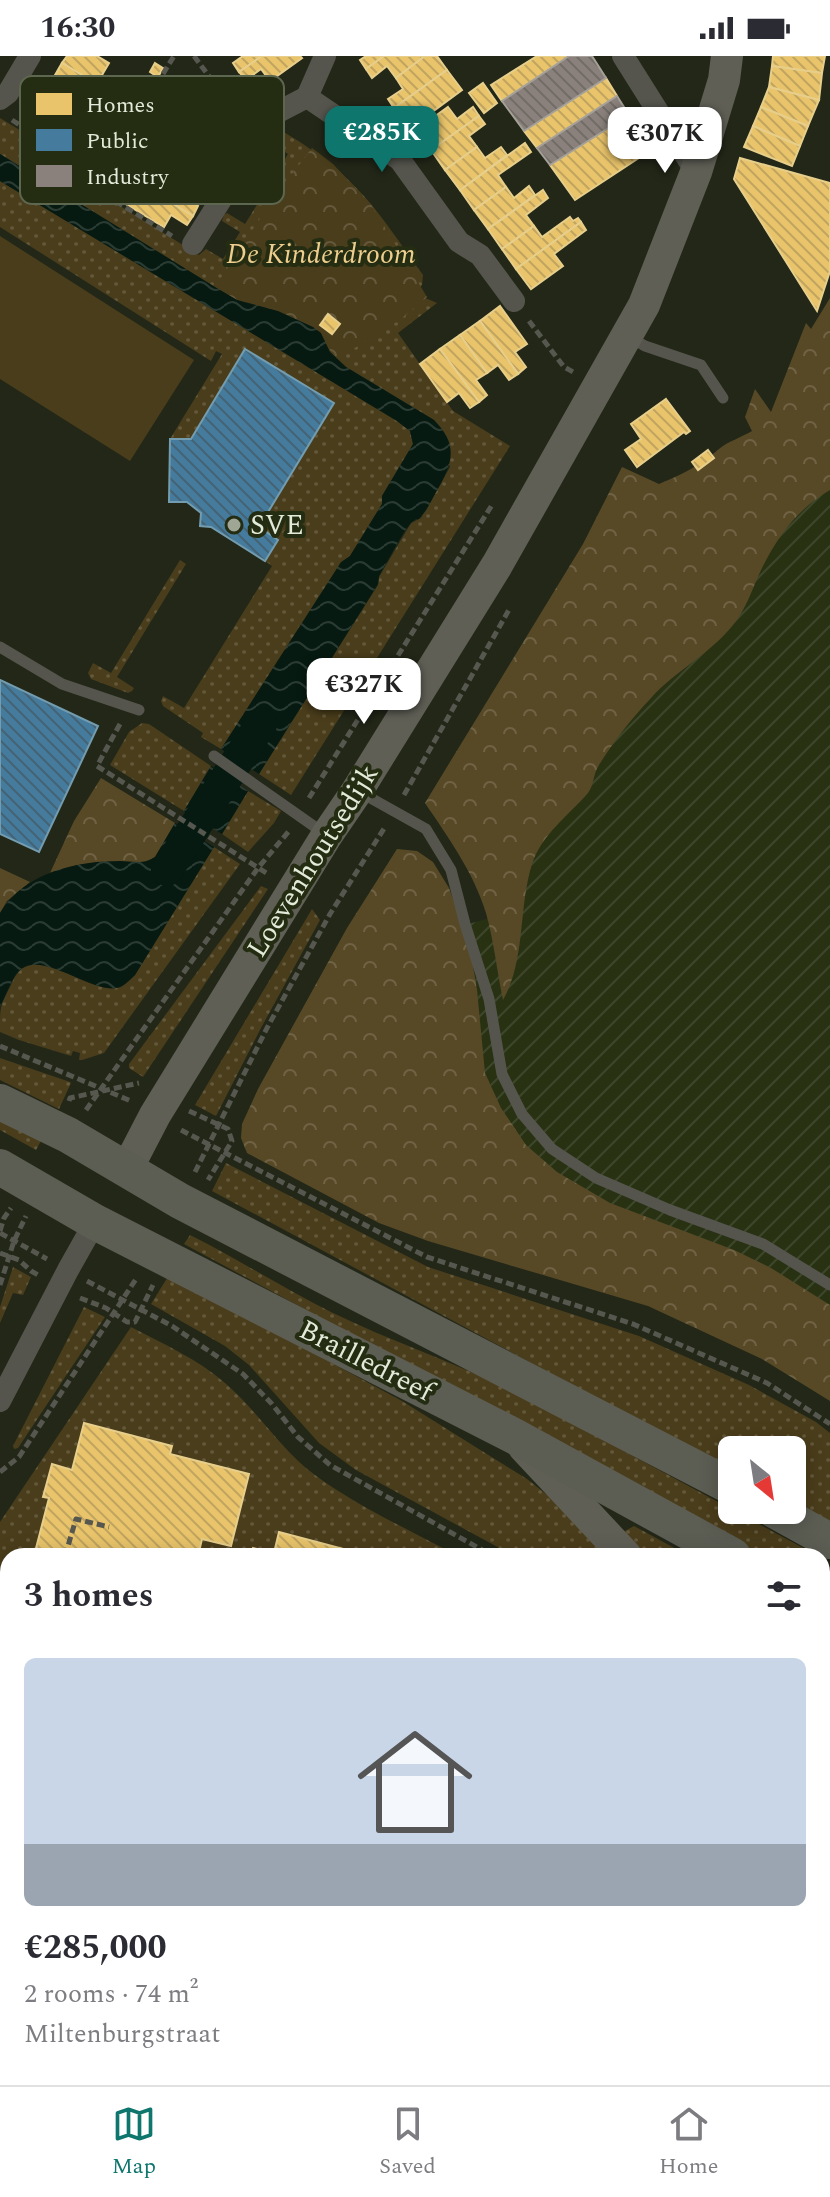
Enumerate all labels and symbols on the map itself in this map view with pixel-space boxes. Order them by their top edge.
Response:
legend [20,76,284,204]
text: Homes [86,89,155,122]
pin: €285K [326,106,438,174]
pin: €307K [609,107,721,175]
text: Public [86,125,149,158]
text: Industry [86,161,170,194]
park label: De Kinderdroom [226,233,416,276]
place label: SVE [250,504,304,547]
marker: SVE [225,516,243,534]
pin: €327K [308,658,420,726]
street label: Loevenhoutsedijk [236,756,390,966]
street label: Brailledreef [291,1309,443,1414]
north arrow [718,1436,806,1524]

